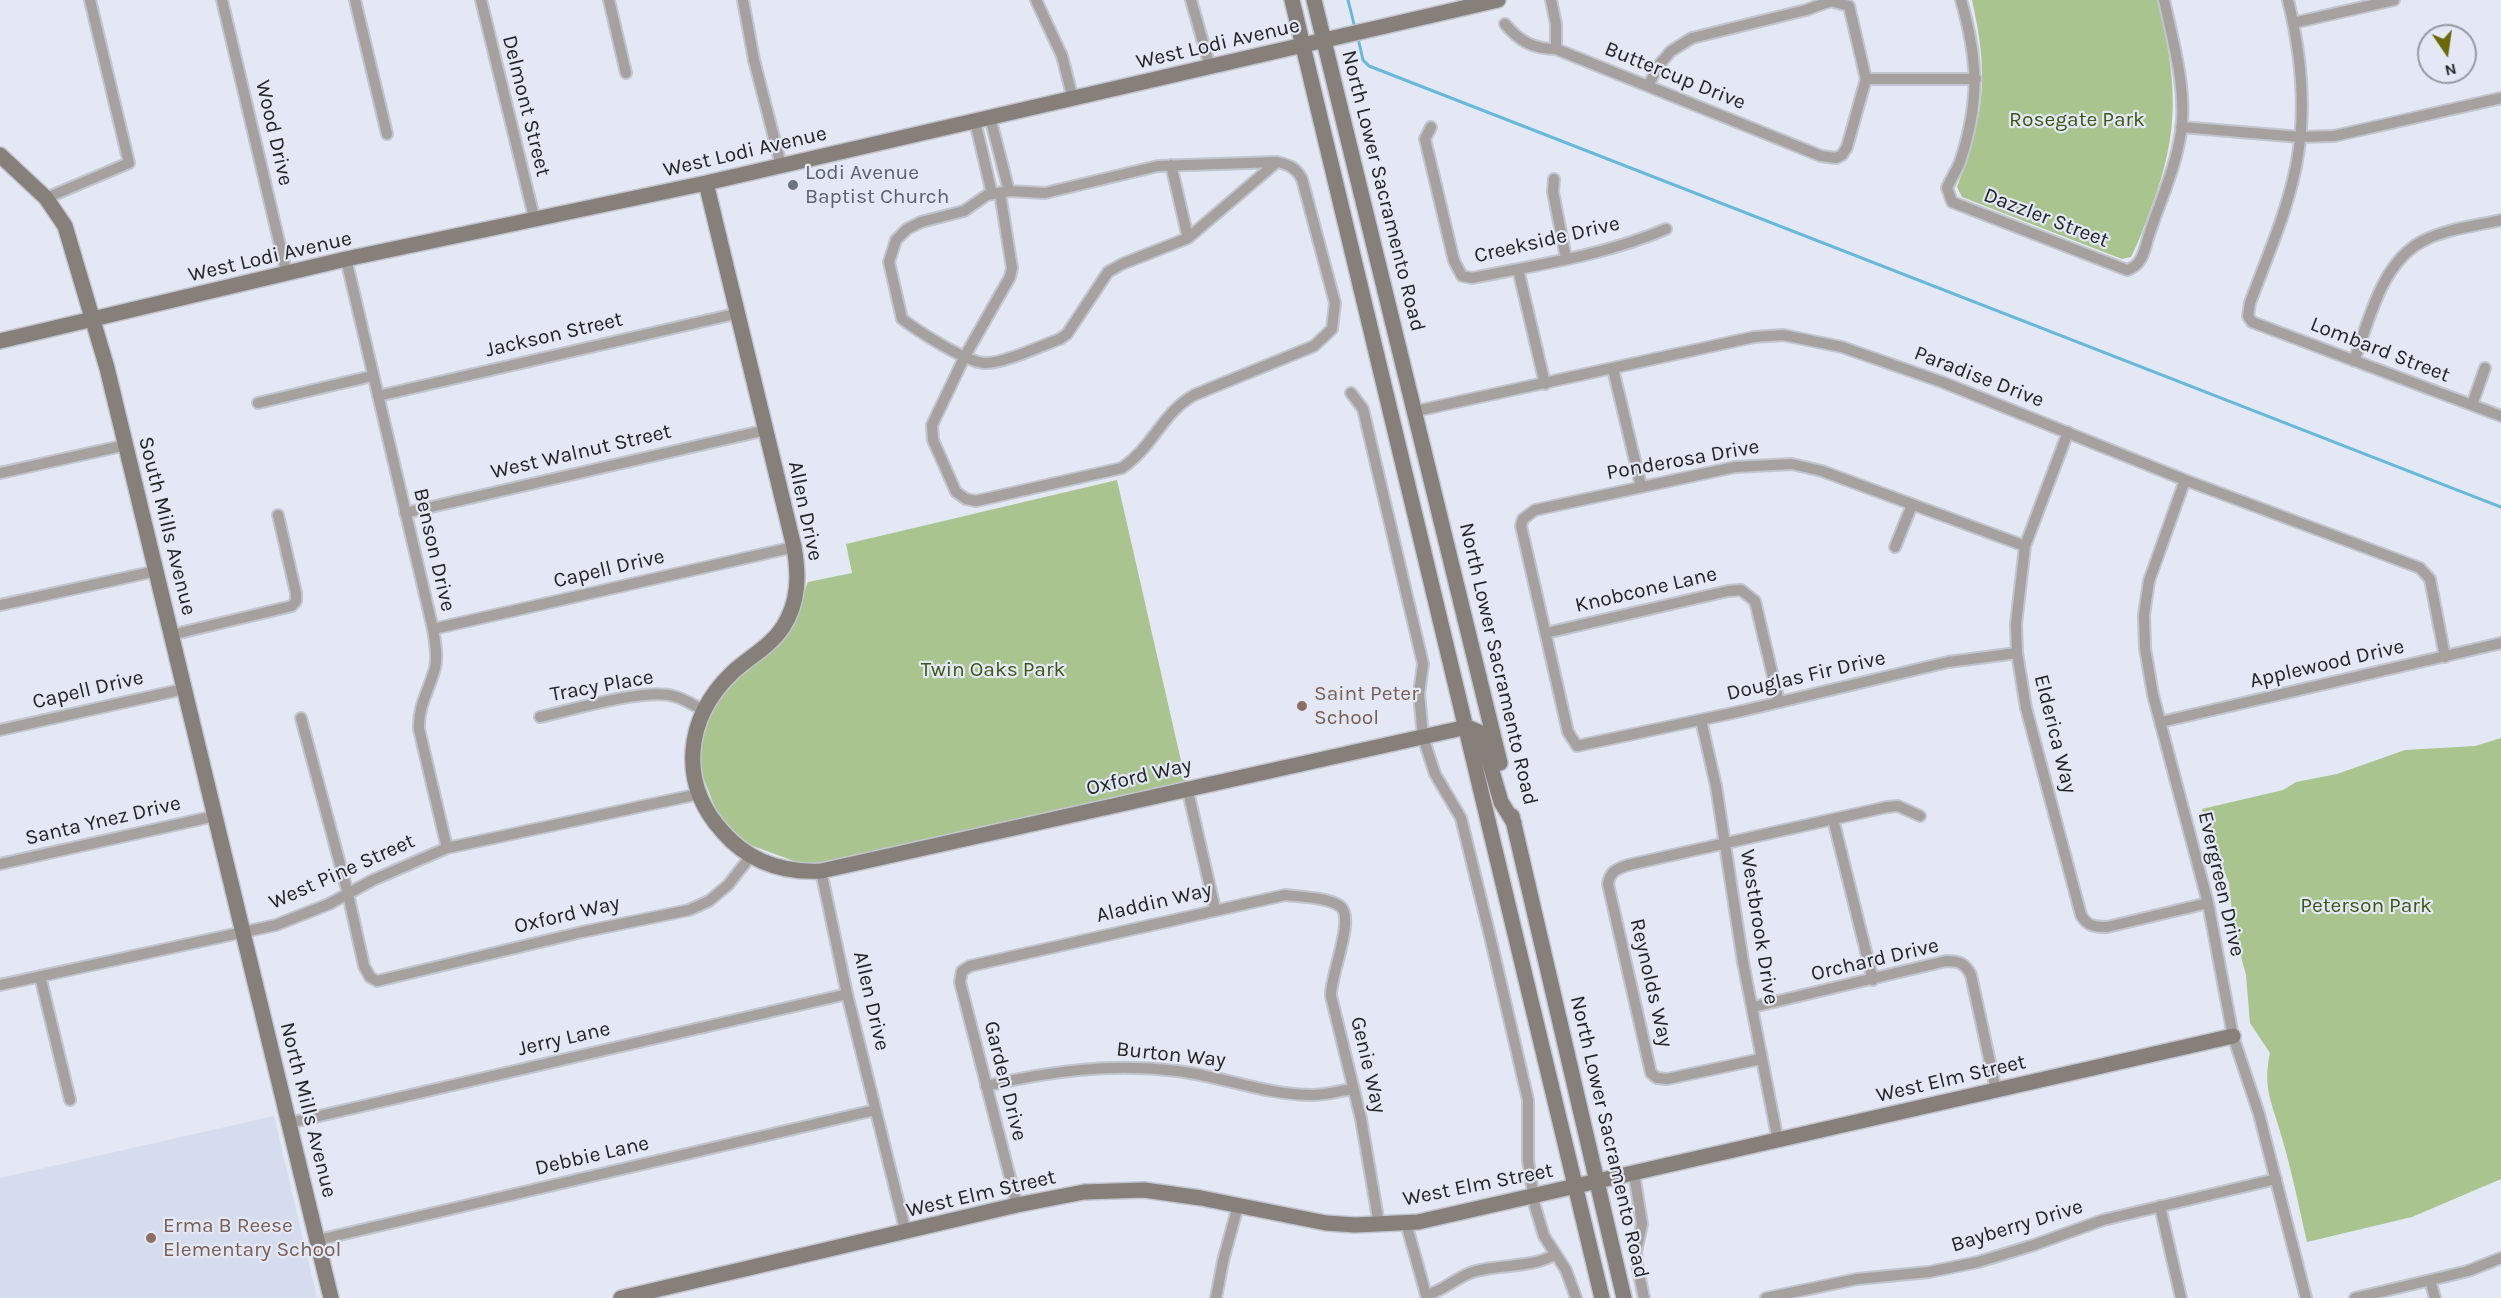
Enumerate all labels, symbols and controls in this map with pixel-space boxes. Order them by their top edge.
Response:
street label: West Lodi Avenue [1134,13,1302,75]
north arrow [2417,24,2477,84]
street label: Delmont Street [496,33,556,179]
street label: Buttercup Drive [1601,36,1749,116]
street label: North Lower Sacramento Road [1336,48,1430,334]
text: N [2443,60,2458,81]
street label: Wood Drive [250,78,298,188]
park label: Rosegate Park [2009,107,2145,133]
street label: West Lodi Avenue [661,121,829,183]
place label: Lodi Avenue Baptist Church [805,160,949,210]
marker: Lodi Avenue Baptist Church [786,178,800,192]
street label: Dazzler Street [1980,183,2112,253]
street label: Creekside Drive [1472,211,1622,269]
street label: West Lodi Avenue [186,226,354,288]
street label: Jackson Street [483,307,625,363]
street label: Lombard Street [2307,312,2453,388]
street label: Paradise Drive [1911,341,2047,413]
street label: West Walnut Street [488,419,674,485]
street label: South Mills Avenue [133,434,201,618]
street label: Ponderosa Drive [1605,434,1761,486]
street label: Allen Drive [782,459,828,563]
street label: Benson Drive [408,486,460,614]
street label: North Lower Sacramento Road [1453,520,1543,808]
street label: Capell Drive [551,544,667,594]
street label: Knobcone Lane [1573,561,1719,619]
street label: Applewood Drive [2247,634,2407,694]
street label: Douglas Fir Drive [1724,645,1888,707]
park label: Twin Oaks Park [921,657,1065,683]
street label: Capell Drive [30,665,146,715]
street label: Tracy Place [548,665,656,707]
street label: Elderica Way [2028,672,2082,796]
place label: Saint Peter School [1314,681,1419,731]
marker: Saint Peter School [1295,699,1309,713]
street label: Oxford Way [1084,753,1194,801]
street label: Santa Ynez Drive [23,791,183,851]
street label: Evergreen Drive [2192,809,2250,959]
street label: West Pine Street [265,829,419,915]
street label: Westbrook Drive [1734,848,1784,1006]
street label: Aladdin Way [1094,877,1214,929]
street label: Oxford Way [512,891,622,939]
park label: Peterson Park [2300,893,2432,919]
street label: Reynolds Way [1624,916,1678,1050]
street label: Orchard Drive [1809,933,1941,987]
street label: Allen Drive [847,949,895,1053]
street label: North Lower Sacramento Road [1564,993,1654,1281]
street label: Genie Way [1345,1014,1391,1116]
street label: Jerry Lane [515,1016,613,1062]
street label: Garden Drive [978,1018,1032,1144]
street label: North Mills Avenue [274,1020,342,1200]
street label: Burton Way [1115,1037,1227,1073]
street label: West Elm Street [1874,1050,2028,1108]
street label: Debbie Lane [532,1131,652,1181]
street label: West Elm Street [1401,1158,1555,1212]
street label: West Elm Street [904,1165,1058,1223]
street label: Bayberry Drive [1948,1194,2086,1258]
place label: Erma B Reese Elementary School [163,1213,341,1263]
marker: Erma B Reese Elementary School [144,1231,158,1245]

